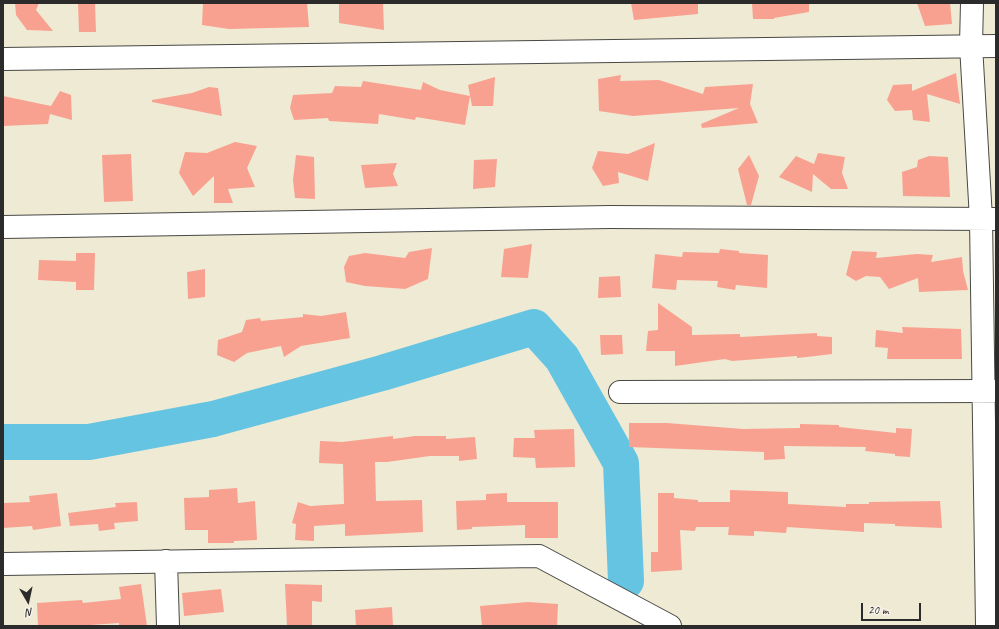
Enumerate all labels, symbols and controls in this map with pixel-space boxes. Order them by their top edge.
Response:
north arrow [8,581,48,621]
scale bar [863,595,923,621]
text: 20 m [868,602,888,618]
text: N [25,605,34,620]

